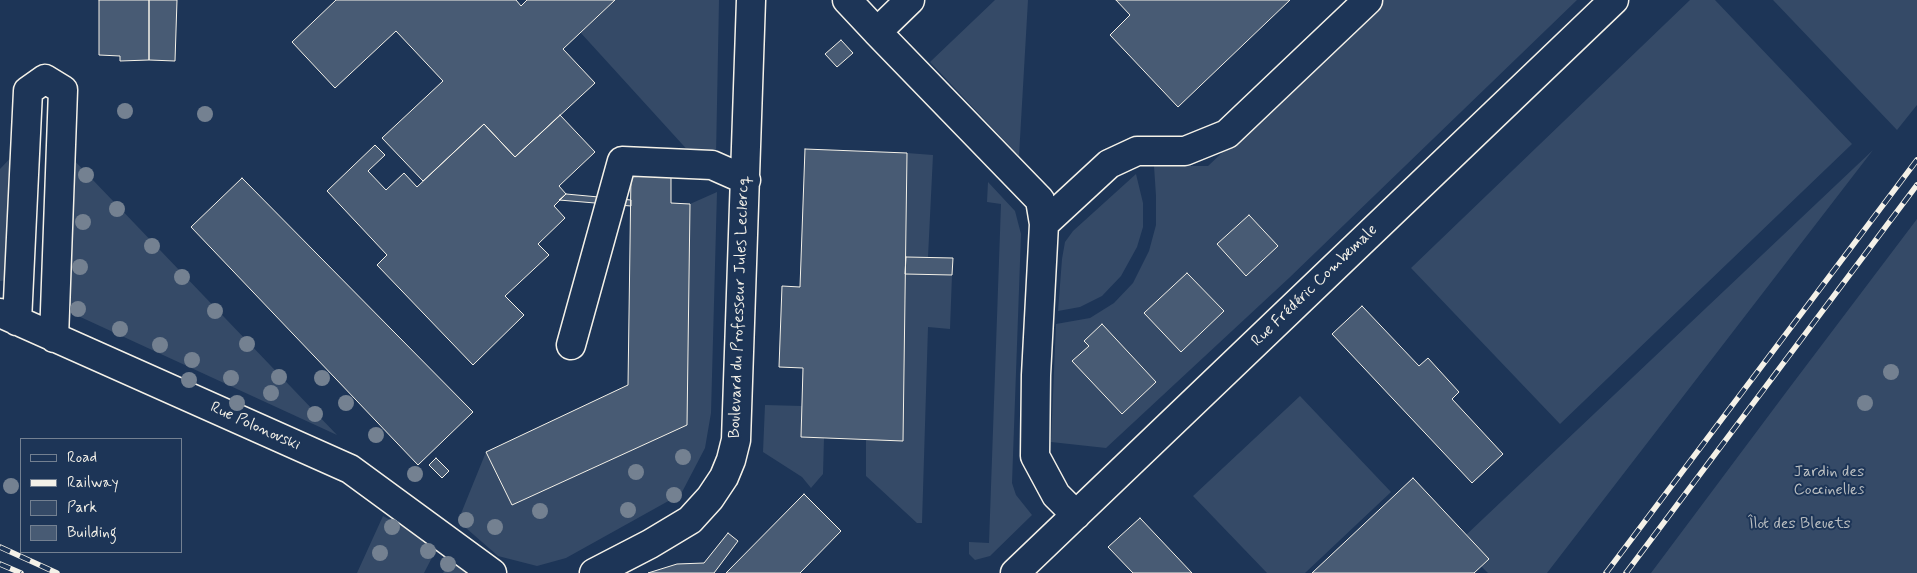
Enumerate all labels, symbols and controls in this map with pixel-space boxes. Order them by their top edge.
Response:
street label: Boulevard du Professeur Jules Leclercq [726,175,754,439]
street label: Rue Frédéric Combemale [1248,221,1382,351]
street label: Rue Polonovski [207,399,303,455]
legend [20,438,182,553]
text: Road [67,448,97,468]
park label: Jardin des Coccinelles [1793,463,1865,501]
text: Railway [67,473,119,493]
text: Park [67,498,97,518]
park label: Îlot des Bleuets [1747,515,1851,535]
text: Building [67,523,117,543]

